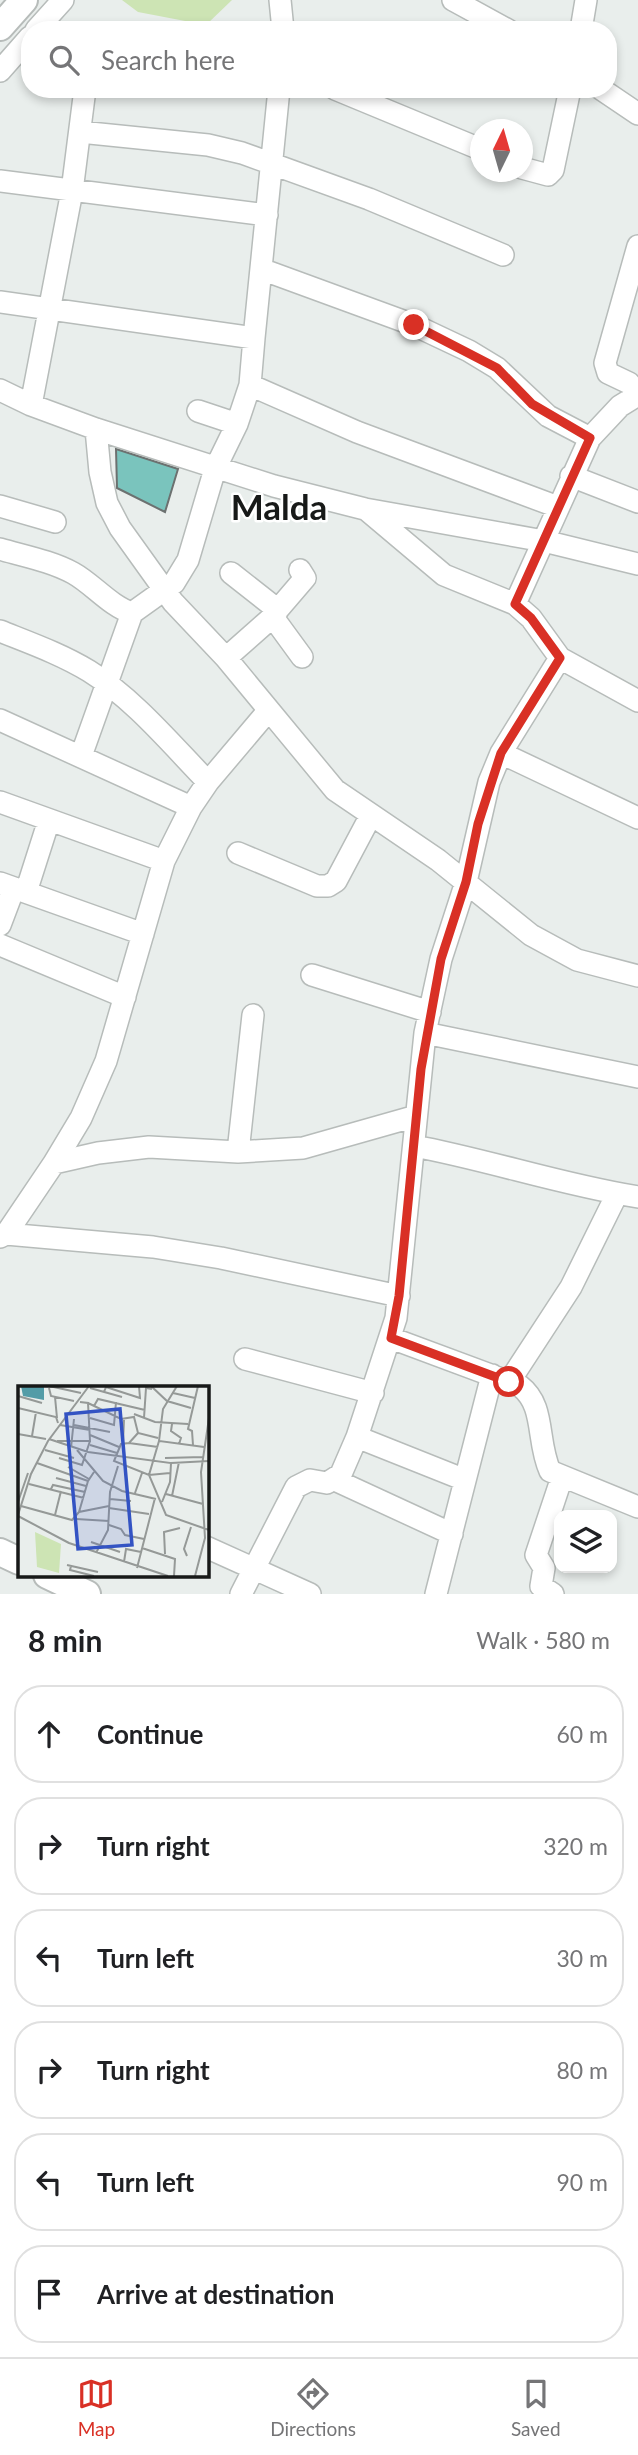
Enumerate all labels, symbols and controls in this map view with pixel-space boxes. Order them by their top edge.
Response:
search box [21,21,617,98]
icon: search [45,41,83,79]
text: Search here [101,44,235,76]
north arrow [470,119,533,182]
route end [398,309,429,340]
district label: Malda [231,485,327,527]
route start [493,1366,524,1397]
inset map [18,1386,208,1576]
map controls [554,1510,617,1573]
button: layers [554,1510,617,1573]
text: 8 min [28,1622,102,1658]
text: Walk · 580 m [476,1626,610,1654]
icon: ahead [30,1715,68,1753]
text: Continue [97,1718,203,1750]
text: 60 m [557,1720,608,1748]
icon: right [30,1827,68,1865]
text: Turn right [97,1830,210,1862]
text: 320 m [543,1832,608,1860]
icon: left [30,1939,68,1977]
text: Turn left [97,1942,194,1974]
text: 30 m [557,1944,608,1972]
icon: right [30,2051,68,2089]
text: Turn right [97,2054,210,2086]
text: 80 m [557,2056,608,2084]
icon: left [30,2163,68,2201]
text: Turn left [97,2166,194,2198]
text: 90 m [557,2168,608,2196]
icon: arrive [30,2275,68,2313]
text: Arrive at destination [97,2278,334,2310]
tab: Map [77,2375,115,2440]
tab: Directions [270,2375,356,2440]
tab: Saved [511,2375,561,2440]

